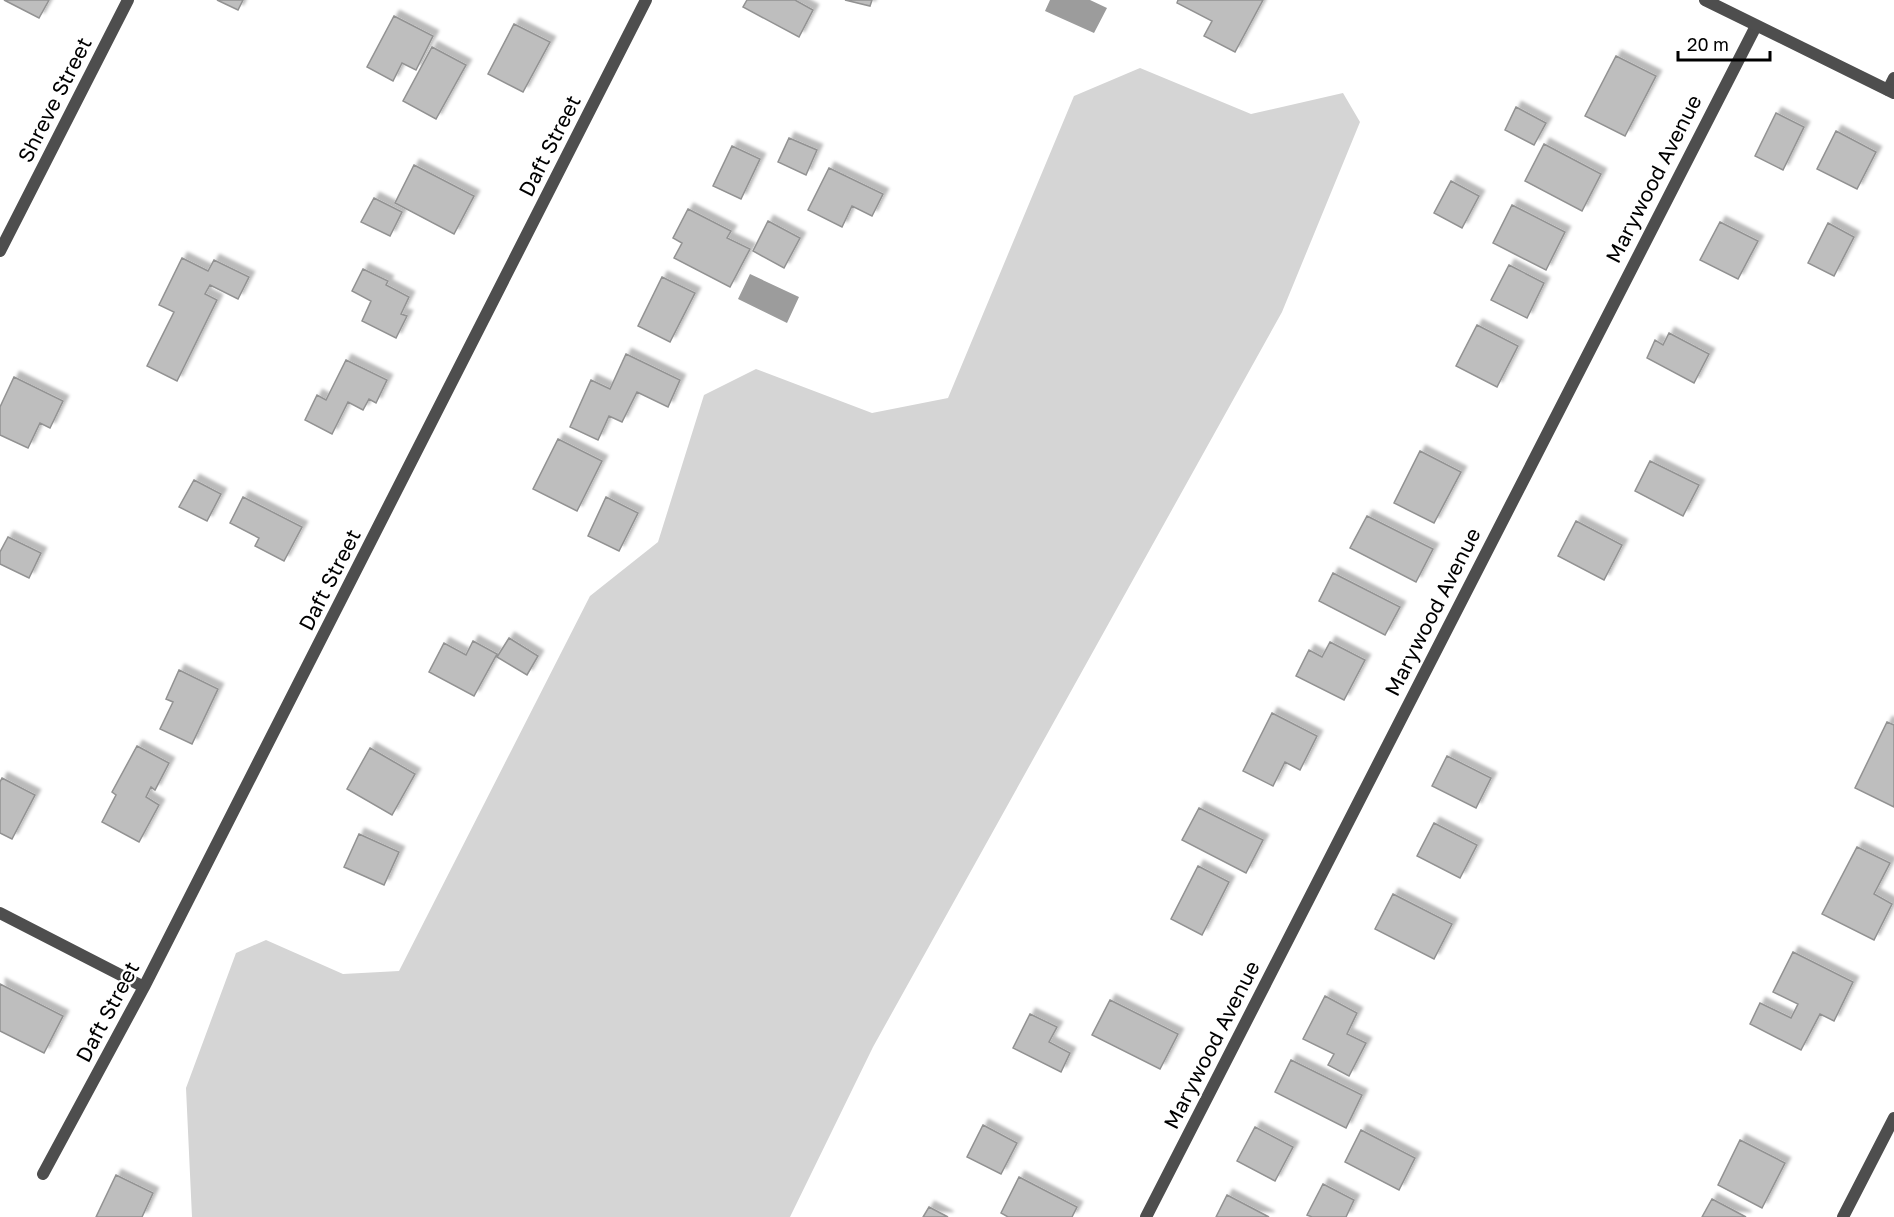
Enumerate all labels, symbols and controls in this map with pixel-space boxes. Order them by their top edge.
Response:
scale bar [1678,24,1770,62]
street label: Shreve Street [11,33,97,166]
text: 20 m [1687,33,1729,55]
street label: Marywood Avenue [1599,90,1707,267]
street label: Daft Street [512,91,586,201]
street label: Marywood Avenue [1378,523,1486,700]
street label: Daft Street [292,525,366,635]
street label: Marywood Avenue [1157,956,1265,1133]
street label: Daft Street [70,957,144,1066]

